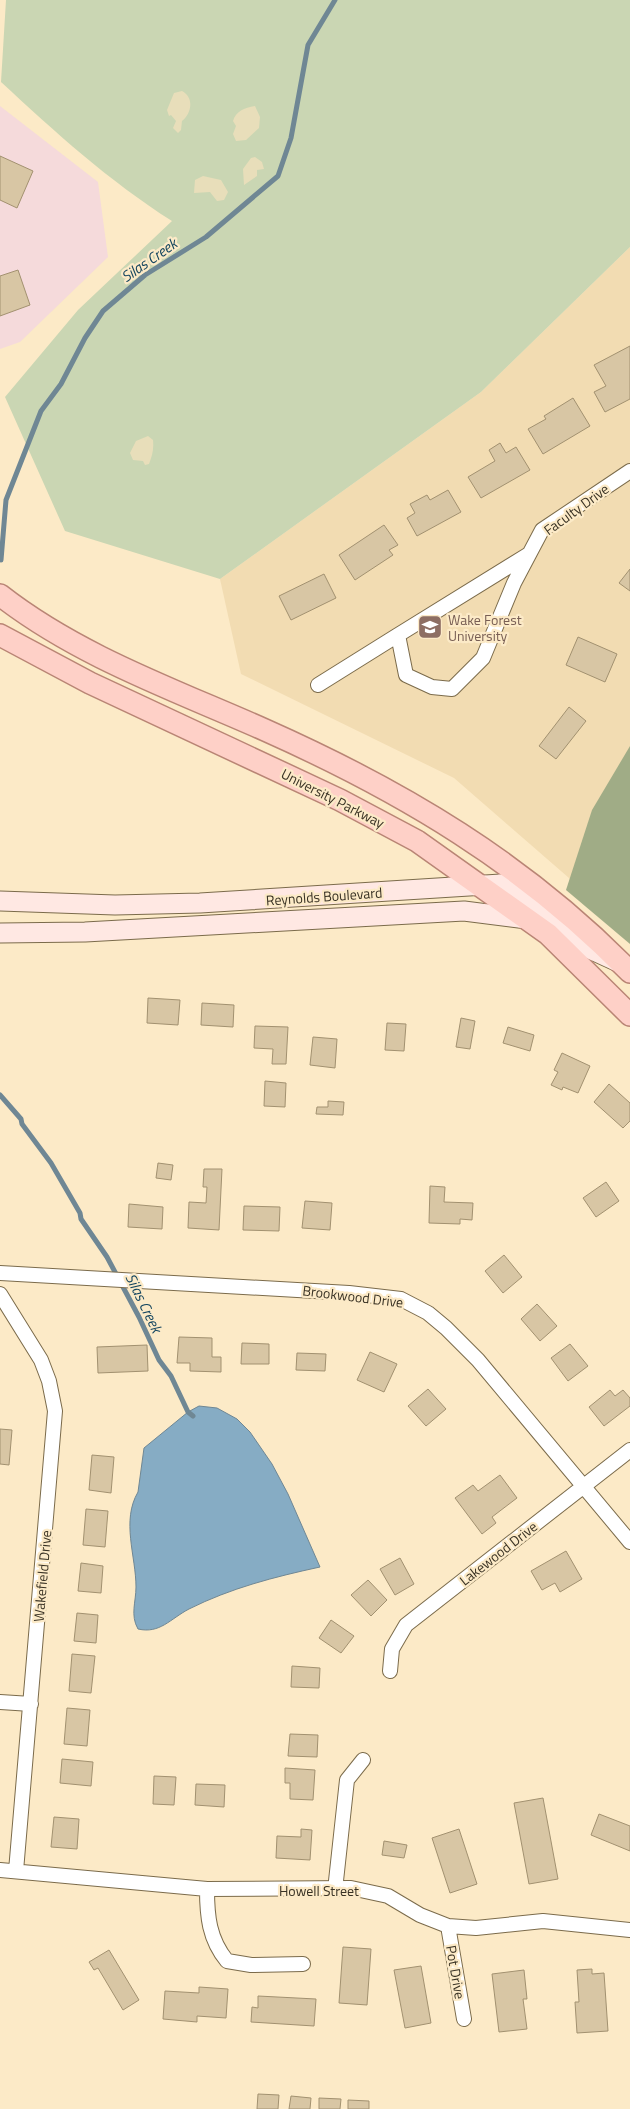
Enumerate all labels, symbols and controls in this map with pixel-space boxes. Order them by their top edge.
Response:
water label: Silas Creek [116,231,184,288]
street label: Faculty Drive [539,478,613,540]
place label: Wake Forest University [448,609,522,646]
school or university icon: Wake Forest University [417,614,443,640]
street label: University Parkway [278,763,389,833]
street label: Reynolds Boulevard [265,881,383,911]
water label: Silas Creek [120,1269,169,1339]
street label: Brookwood Drive [301,1279,405,1313]
street label: Lakewood Drive [455,1516,541,1590]
street label: Wakefield Drive [28,1529,56,1623]
street label: Howell Street [279,1880,359,1901]
street label: Pot Drive [441,1943,471,2001]

